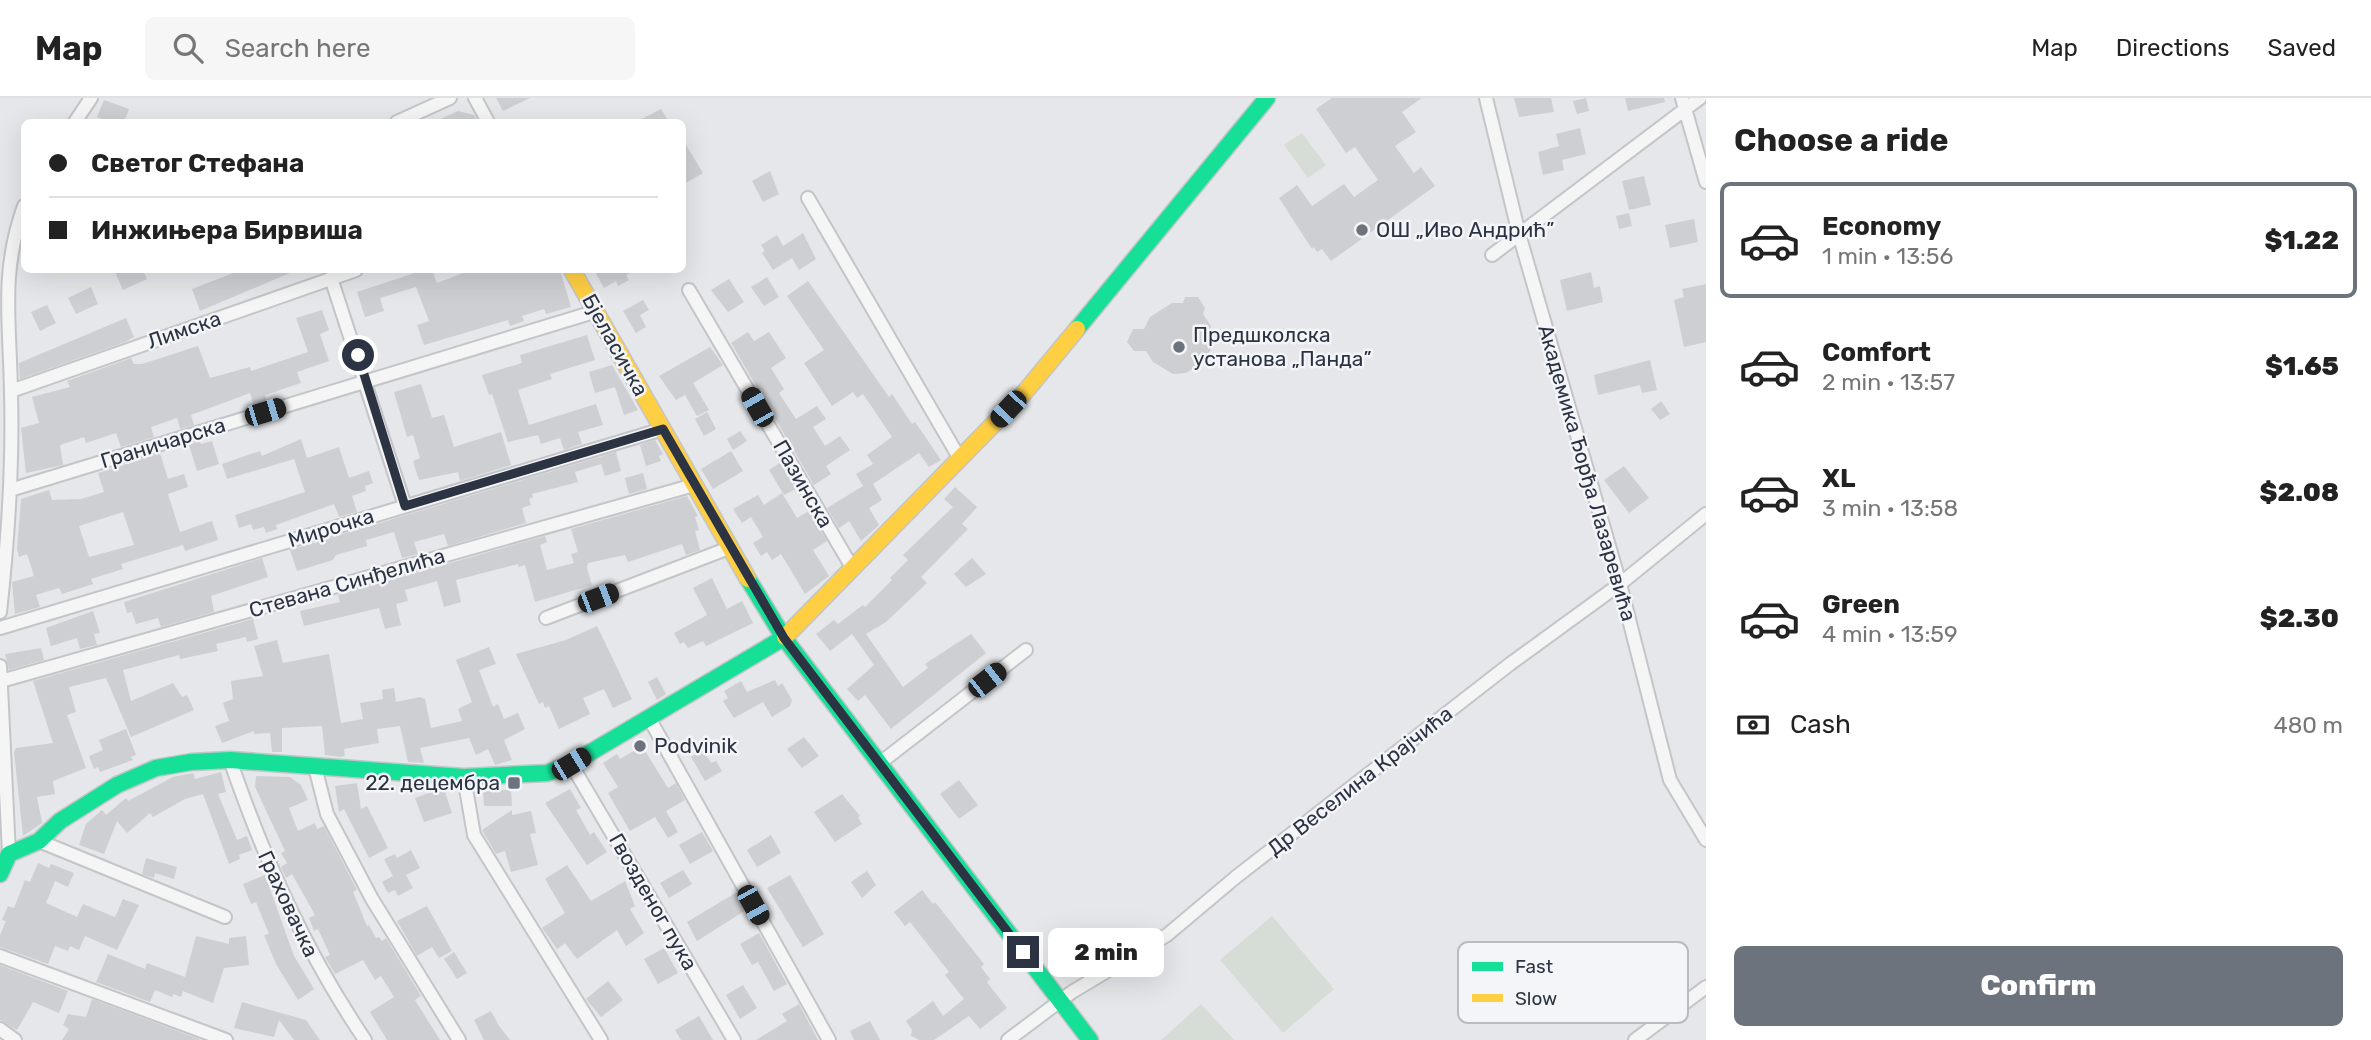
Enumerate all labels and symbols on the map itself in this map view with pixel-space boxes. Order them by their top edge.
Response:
place label: ОШ „Иво Андрић” [1376,217,1554,242]
marker: ОШ „Иво Андрић” [1354,222,1370,238]
street label: Бјеласичка [577,289,654,400]
street label: Лимска [144,305,224,354]
place label: Предшколска установа „Панда” [1193,322,1372,371]
street label: Академика Ђорђа Лазаревића [1533,322,1642,624]
route start [342,339,374,371]
marker: Предшколска установа „Панда” [1171,339,1187,355]
car [738,384,777,430]
car [986,386,1031,432]
car [242,396,289,428]
street label: Граничарска [98,412,228,473]
street label: Пазинска [768,435,839,532]
street label: Мирочка [285,503,377,552]
street label: Стевана Синђелића [246,543,448,622]
car [575,581,622,615]
car [964,659,1011,701]
street label: Др Веселина Крајчића [1262,701,1457,861]
place label: Podvinik [654,733,737,758]
marker: Podvinik [632,738,648,754]
car [548,744,595,784]
place label: 22. децембра [365,770,500,795]
marker: 22. децембра [506,775,522,791]
street label: Гвозденог пука [604,829,703,975]
street label: Граховачка [253,847,324,961]
car [734,882,773,928]
callout: 2 min [1048,928,1163,976]
route end [1007,936,1039,968]
legend [1458,942,1688,1023]
text: Fast [1515,955,1554,978]
text: Slow [1515,987,1557,1010]

